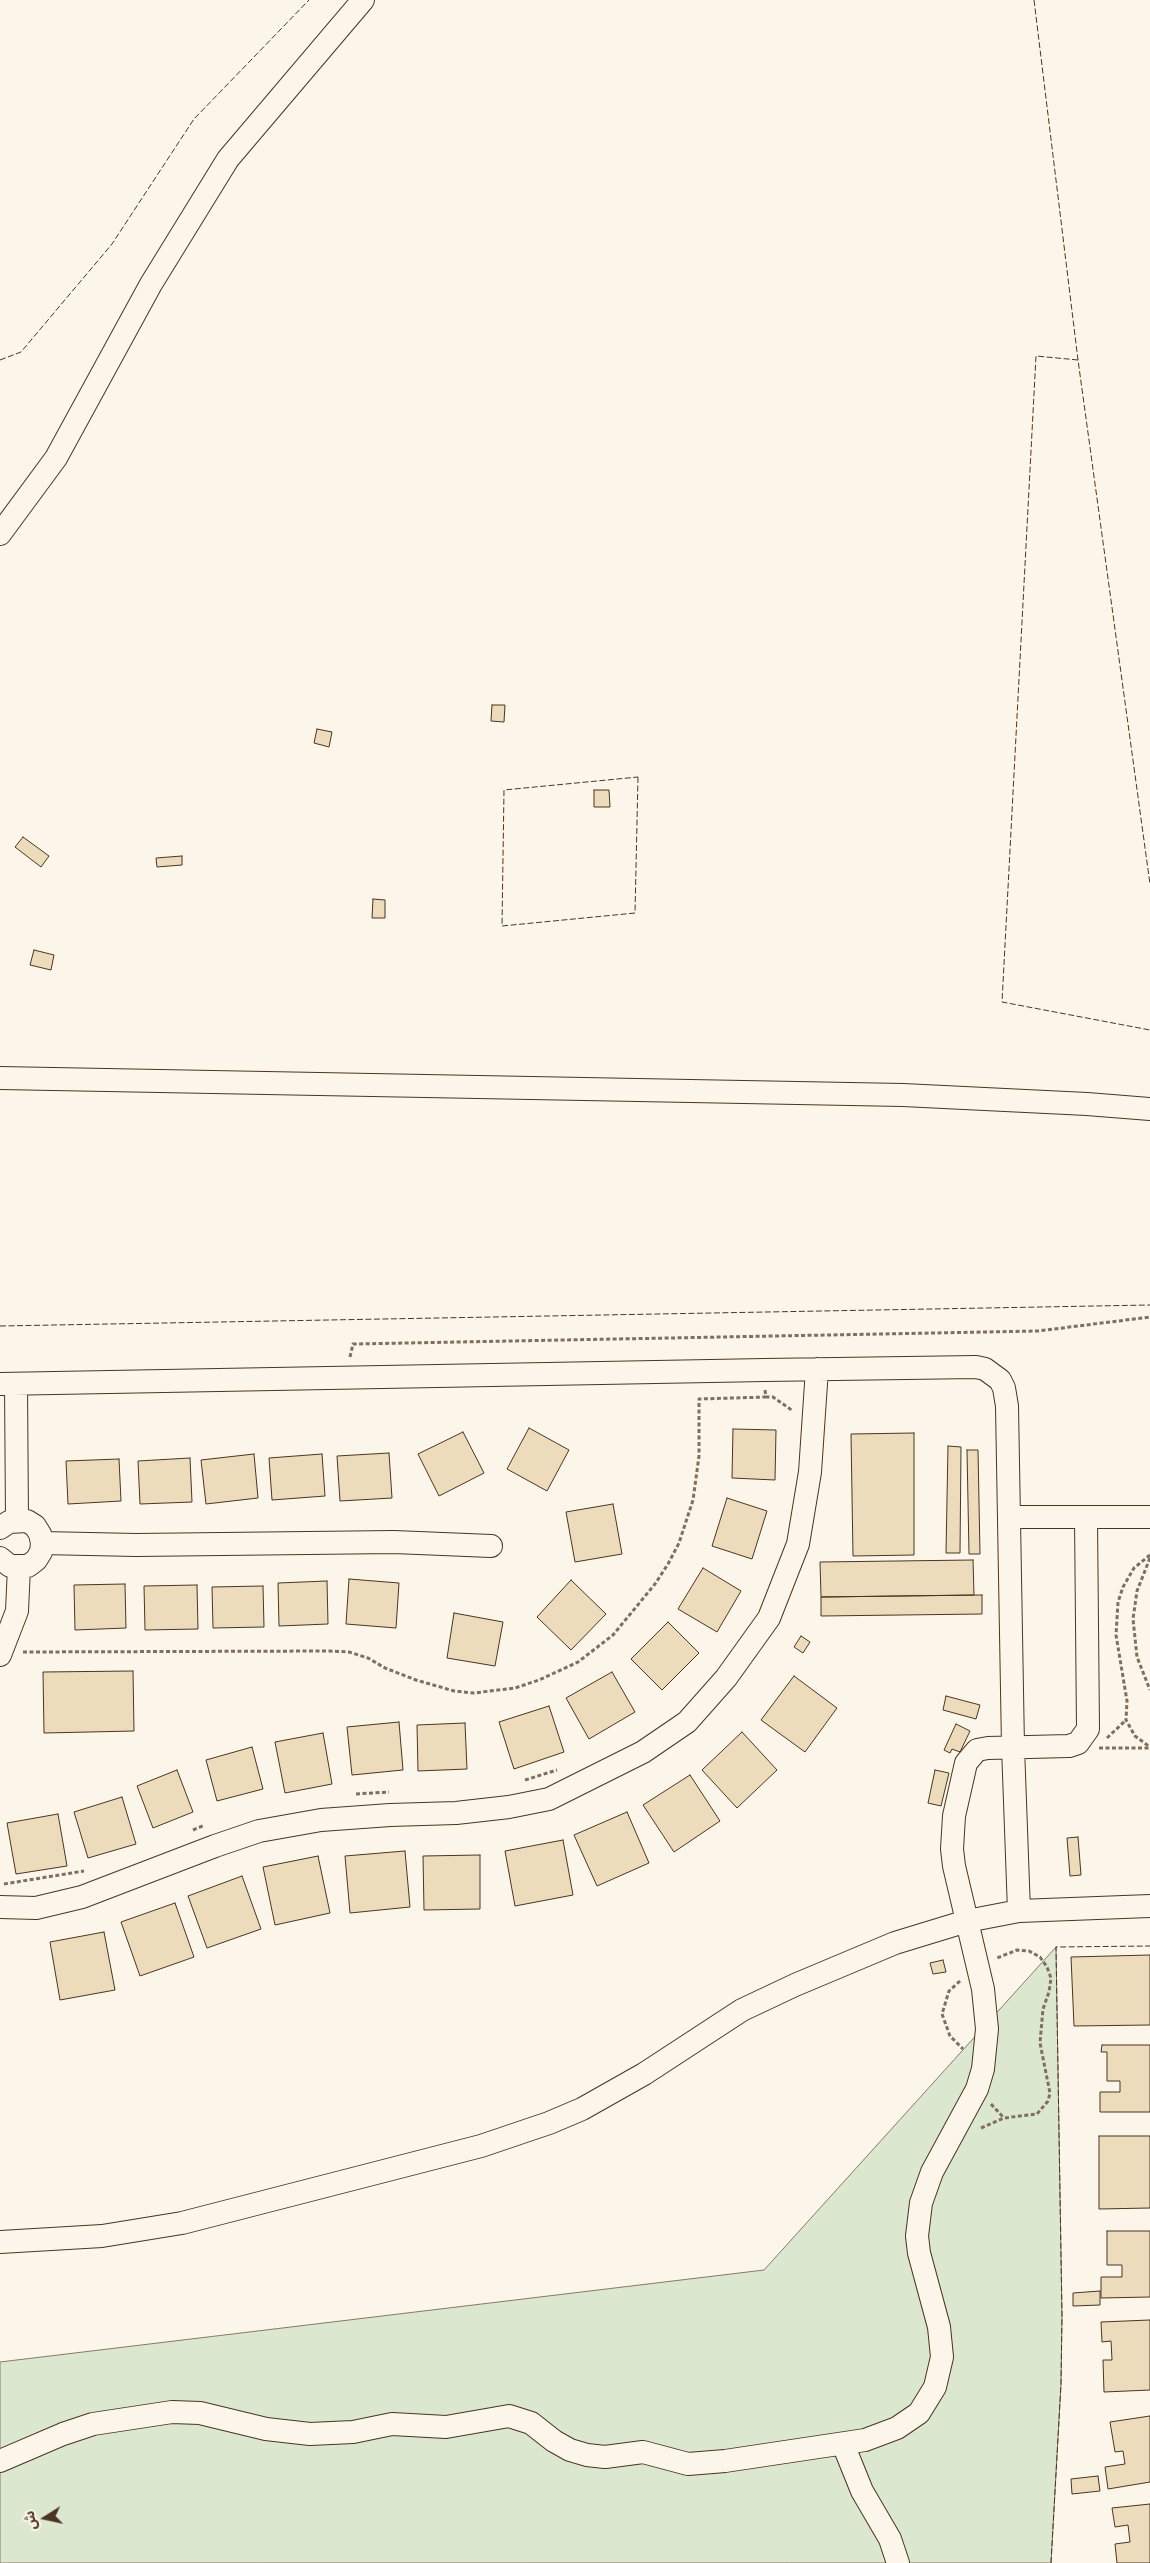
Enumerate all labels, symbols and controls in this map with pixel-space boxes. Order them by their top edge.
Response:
north arrow [20,2493,70,2543]
text: ش [20,2510,40,2532]

